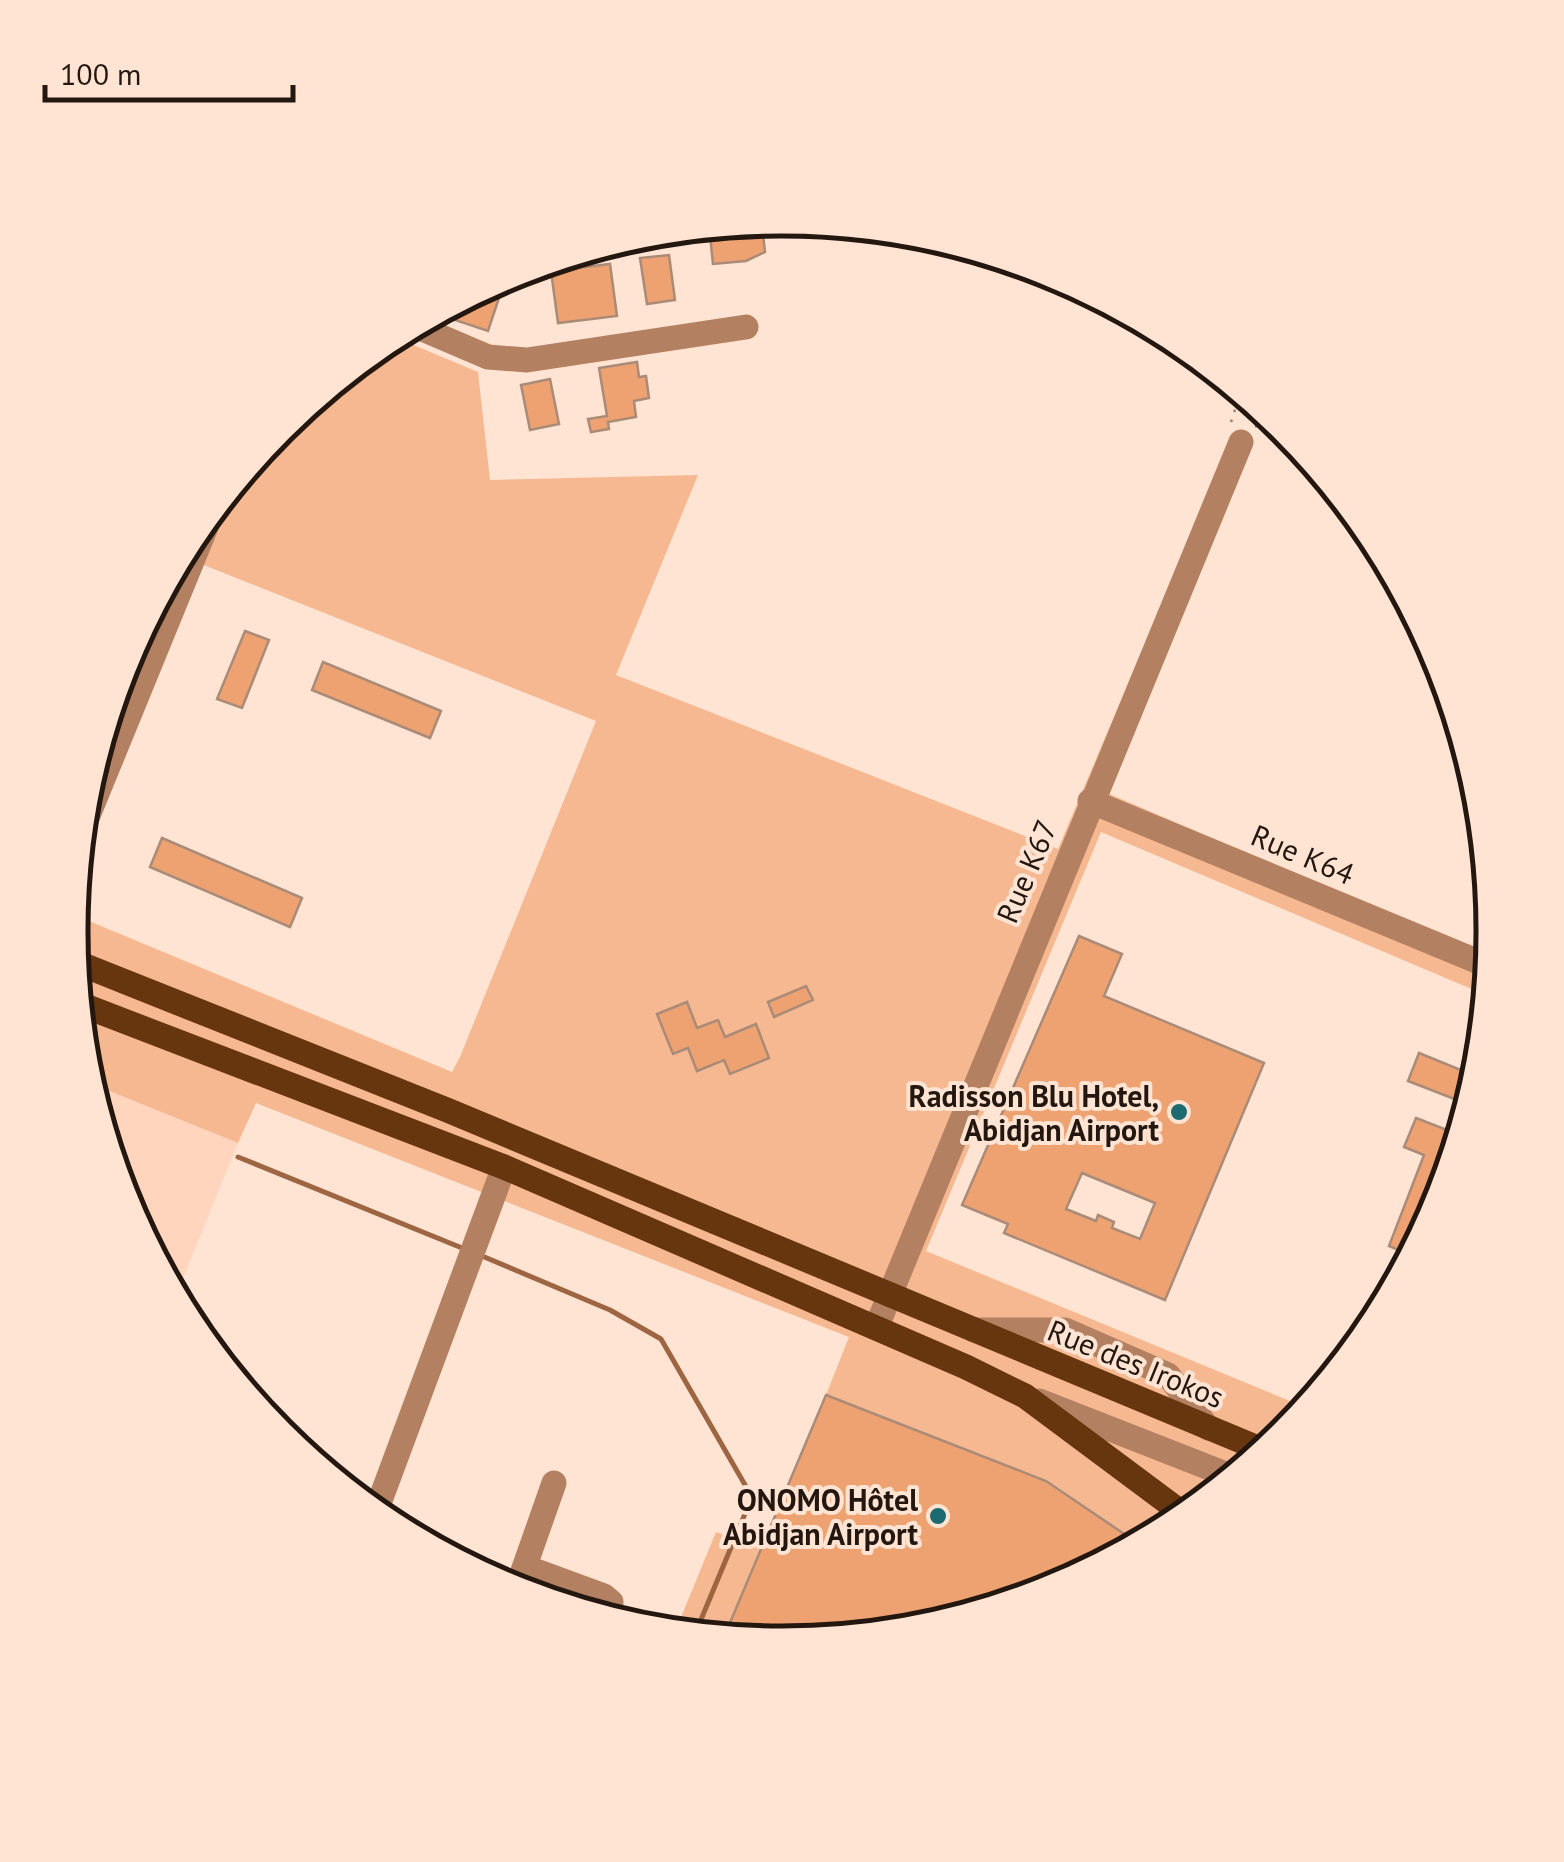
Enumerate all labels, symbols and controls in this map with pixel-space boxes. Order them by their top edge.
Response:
scale bar [45,40,292,102]
text: 100 m [60,54,141,93]
street label: Rue K67 [987,814,1065,928]
street label: Rue K64 [1246,815,1360,893]
place label: Radisson Blu Hotel, Abidjan Airport [909,1076,1160,1149]
marker: Radisson Blu Hotel, Abidjan Airport [1168,1101,1190,1123]
street label: Rue des Irokos [1042,1310,1230,1416]
place label: ONOMO Hôtel Abidjan Airport [723,1480,919,1553]
marker: ONOMO Hôtel Abidjan Airport [927,1505,949,1527]

